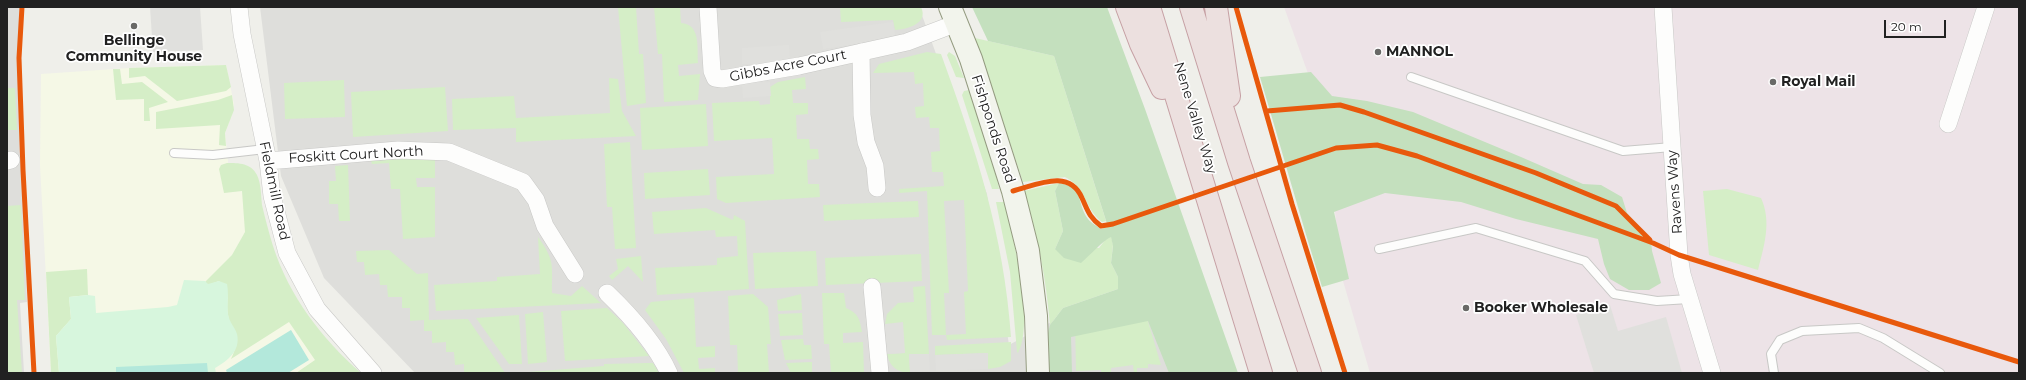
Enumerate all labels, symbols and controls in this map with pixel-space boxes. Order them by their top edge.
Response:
scale bar [1886,12,1948,38]
text: 20 m [1891,19,1922,34]
marker: Bellinge Community House [129,21,139,31]
place label: Bellinge Community House [66,33,202,66]
place label: MANNOL [1386,44,1453,60]
street label: Gibbs Acre Court [728,46,848,86]
marker: MANNOL [1373,47,1383,57]
street label: Nene Valley Way [1170,60,1220,176]
street label: Fishponds Road [968,73,1018,185]
place label: Royal Mail [1781,74,1856,90]
marker: Royal Mail [1768,77,1778,87]
street label: Fieldmill Road [255,140,293,242]
street label: Foskitt Court North [288,143,424,167]
street label: Ravens Way [1664,149,1686,235]
place label: Booker Wholesale [1474,300,1608,316]
marker: Booker Wholesale [1461,303,1471,313]

